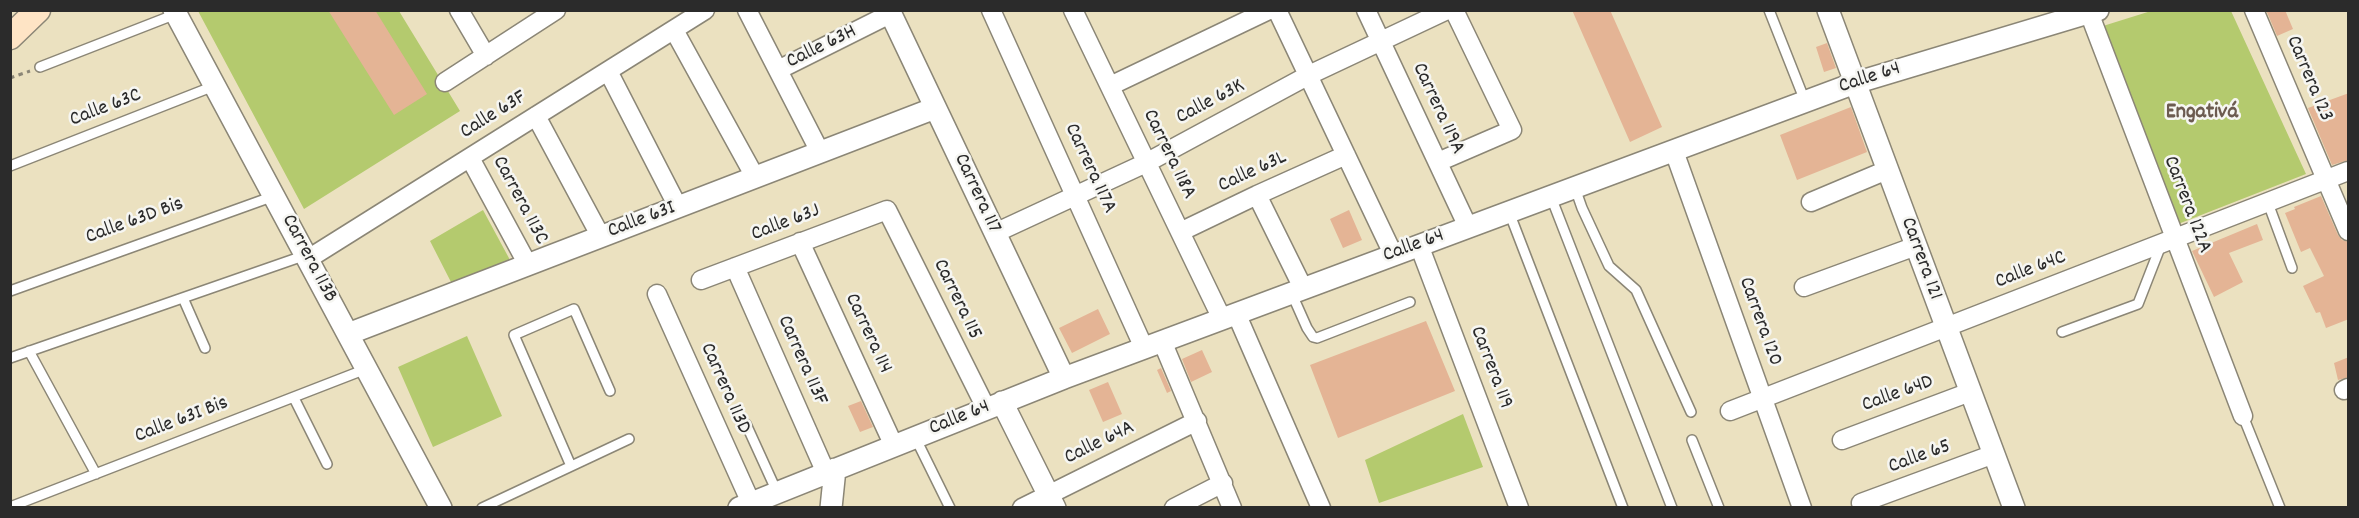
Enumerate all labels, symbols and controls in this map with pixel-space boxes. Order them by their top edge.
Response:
street label: Calle 63H [783,20,861,76]
street label: Carrera 123 [2279,32,2337,126]
street label: Calle 64 [1836,57,1904,101]
street label: Carrera 119A [1405,59,1469,159]
street label: Calle 63K [1173,75,1249,131]
street label: Calle 63C [67,84,145,134]
street label: Calle 63F [456,86,532,146]
district label: Engativá [2166,101,2238,127]
street label: Carrera 118A [1136,106,1200,204]
street label: Carrera 117A [1057,120,1121,218]
street label: Calle 63L [1215,146,1291,200]
street label: Carrera 117 [947,150,1005,238]
street label: Carrera 113C [485,153,553,249]
street label: Carrera 122A [2156,153,2216,257]
street label: Calle 63D Bis [83,193,187,251]
street label: Calle 63I [605,197,679,245]
street label: Calle 63J [748,199,824,249]
street label: Carrera 113B [274,211,342,307]
street label: Carrera 121 [1893,214,1947,304]
street label: Calle 64 [1380,224,1448,270]
street label: Calle 64C [1992,246,2070,296]
street label: Carrera 115 [926,256,986,344]
street label: Carrera 120 [1731,274,1787,370]
street label: Carrera 114 [838,290,896,378]
street label: Carrera 113F [770,312,832,410]
street label: Carrera 119 [1463,323,1517,413]
street label: Carrera 113D [693,340,755,438]
street label: Calle 64D [1859,370,1937,420]
street label: Calle 63I Bis [132,392,232,450]
street label: Calle 64 [926,395,994,443]
street label: Calle 64A [1061,416,1139,472]
street label: Calle 65 [1885,435,1955,481]

